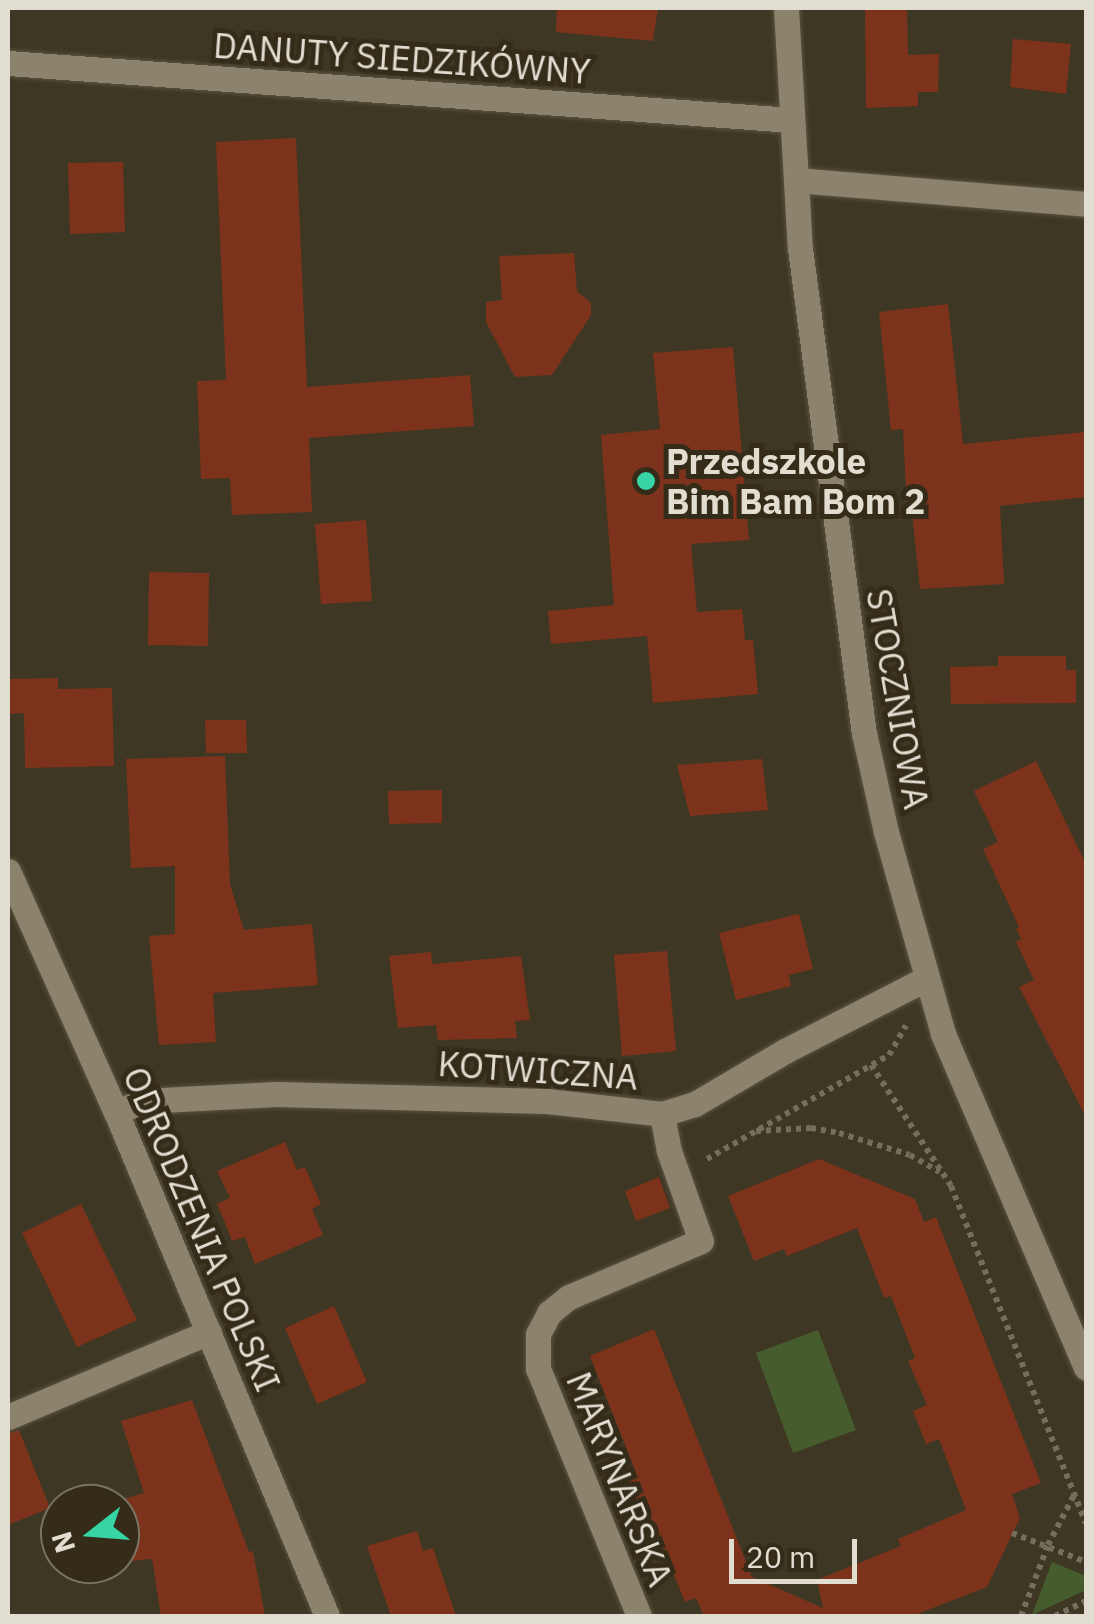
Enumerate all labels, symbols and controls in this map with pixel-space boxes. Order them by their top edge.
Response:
street label: DANUTY SIEDZIKÓWNY [212,24,592,92]
place label: Przedszkole Bim Bam Bom 2 [666,440,925,522]
marker: Przedszkole Bim Bam Bom 2 [635,470,657,492]
street label: STOCZNIOWA [858,586,938,812]
street label: KOTWICZNA [437,1042,639,1098]
street label: ODRODZENIA POLSKI [115,1061,289,1397]
street label: MARYNARSKA [558,1366,682,1592]
north arrow [40,1484,140,1584]
scale bar [734,1519,862,1581]
text: N [42,1527,83,1557]
text: 20 m [746,1537,815,1576]

